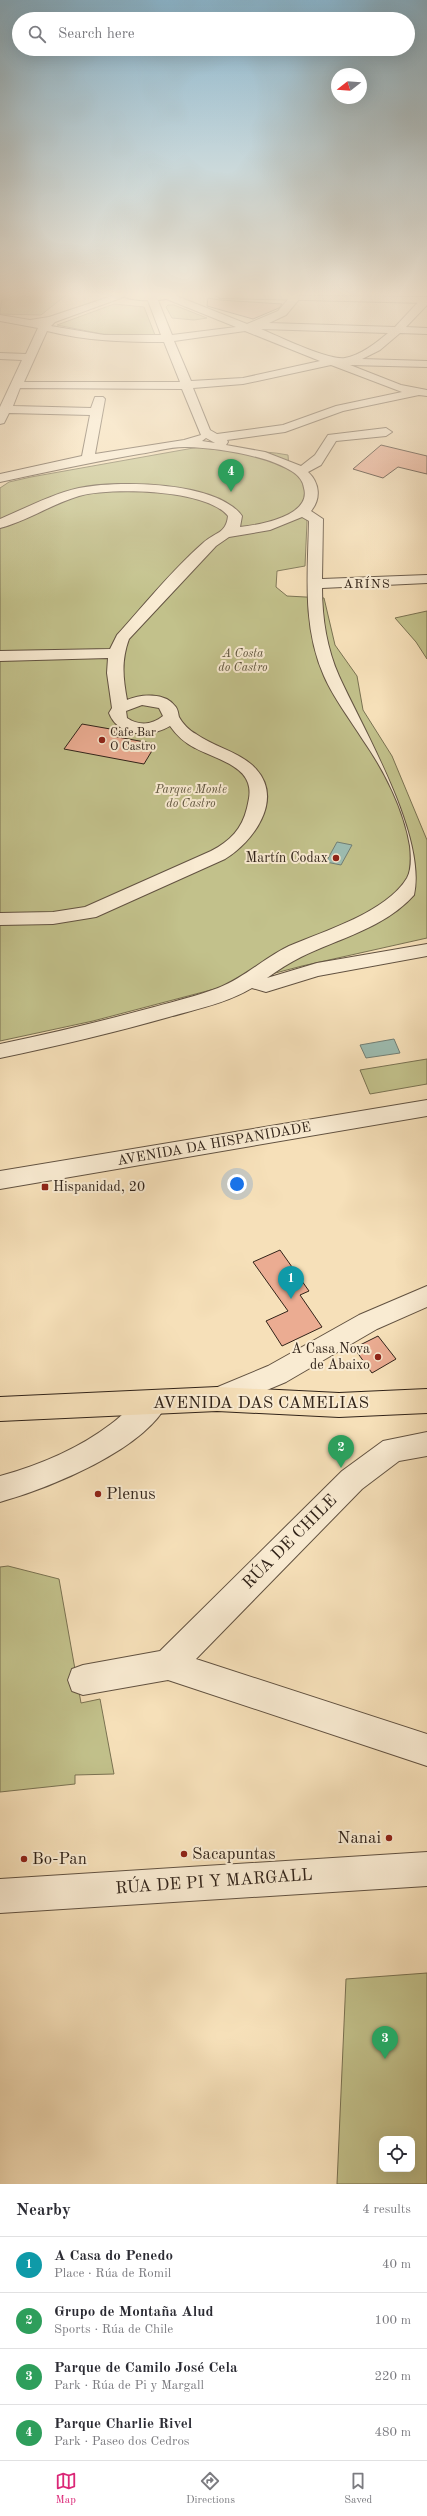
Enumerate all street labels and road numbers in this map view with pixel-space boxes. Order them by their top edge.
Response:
street label: AVENIDA DA HISPANIDADE [116,1120,312,1168]
street label: AVENIDA DAS CAMELIAS [153,1395,369,1412]
street label: RÚA DE CHILE [237,1489,340,1592]
street label: RÚA DE PI Y MARGALL [115,1863,313,1897]

